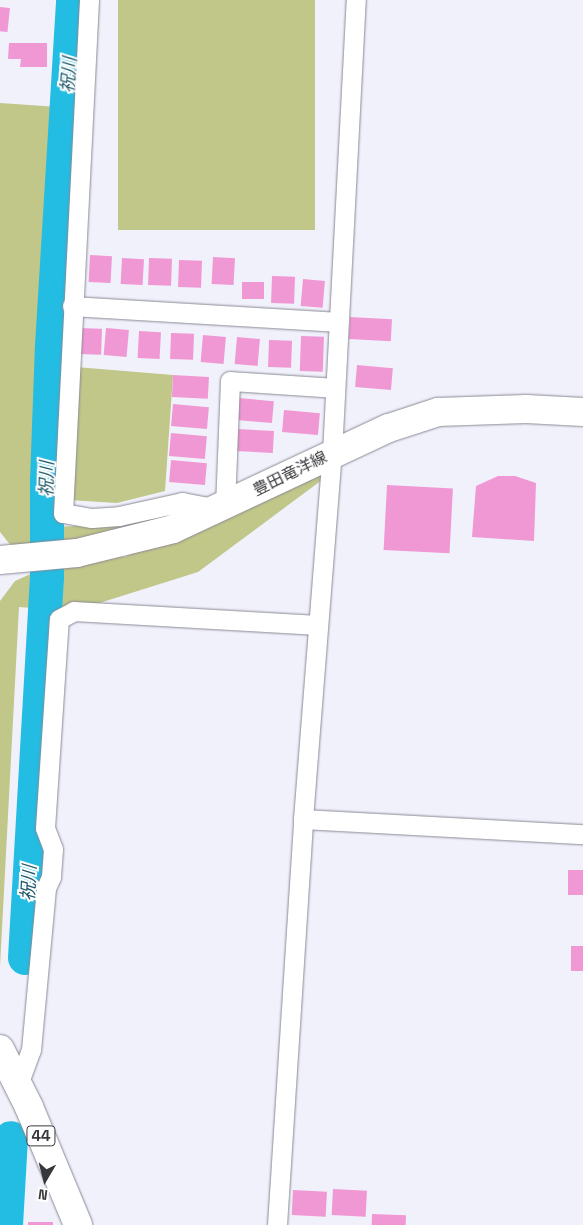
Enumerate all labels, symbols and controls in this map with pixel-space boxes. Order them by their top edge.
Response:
water label: 祝川 [57,56,81,94]
street label: 豊田竜洋線 [250,448,330,500]
water label: 祝川 [36,461,58,497]
water label: 祝川 [17,864,41,902]
road number: 44 [26,1124,56,1148]
north arrow [20,1155,70,1205]
text: N [37,1185,49,1204]

